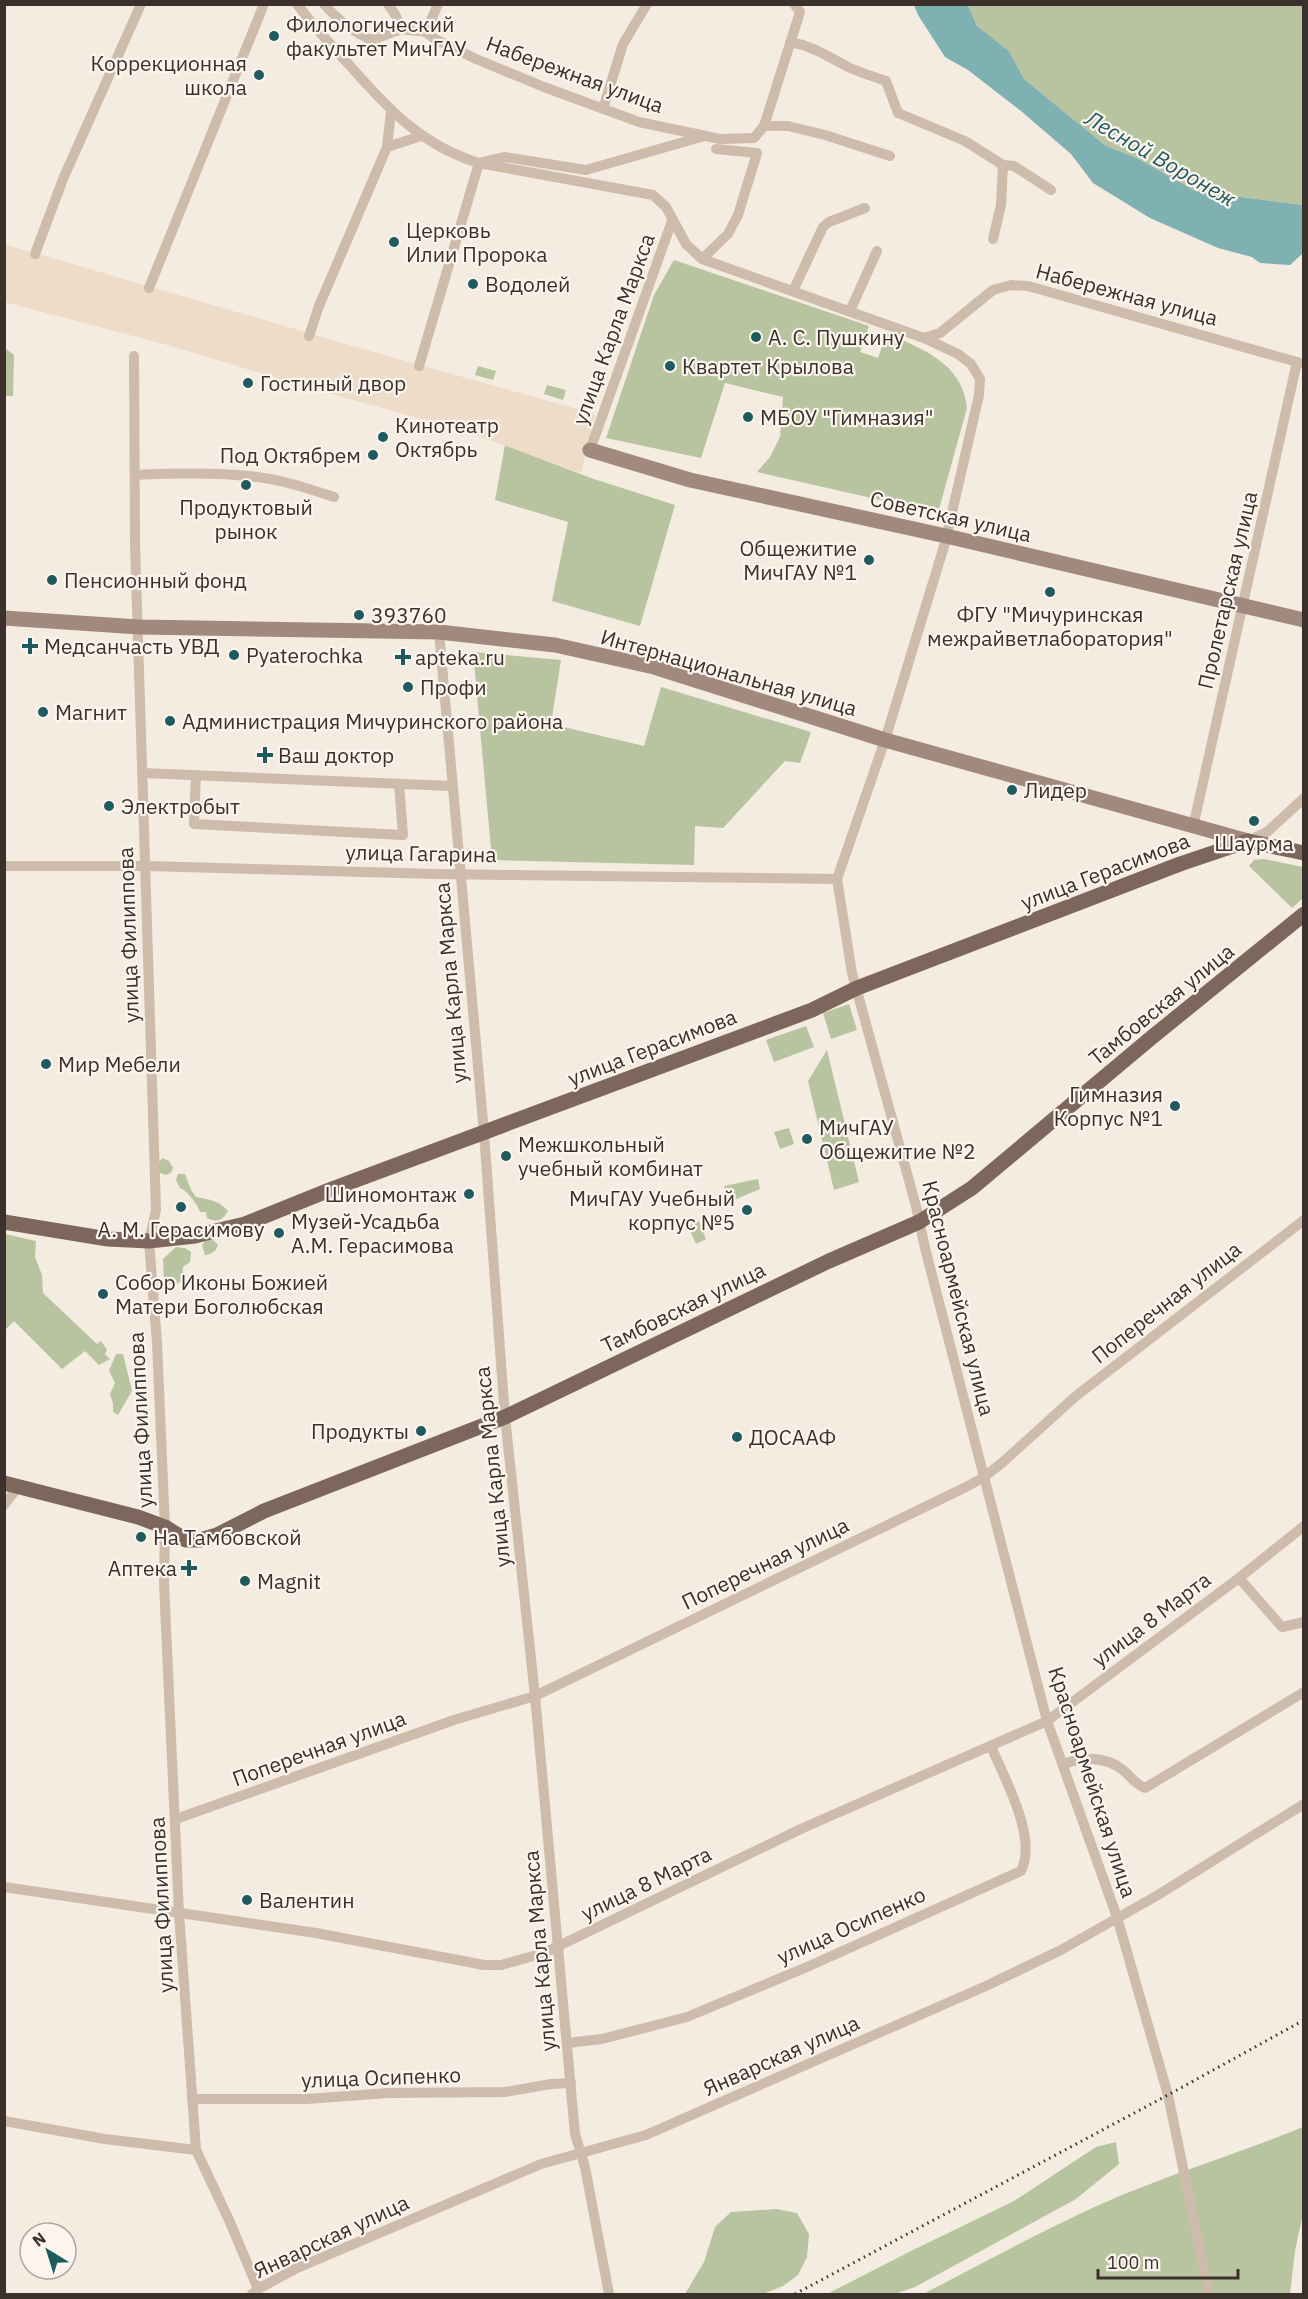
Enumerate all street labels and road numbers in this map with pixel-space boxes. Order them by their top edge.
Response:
street label: Набережная улица [482,29,668,119]
street label: улица Карла Маркса [565,229,661,429]
street label: Набережная улица [1033,256,1221,332]
street label: Советская улица [868,484,1034,548]
street label: Пролетарская улица [1191,488,1263,692]
street label: Интернациональная улица [598,622,860,722]
street label: улица Герасимова [1017,826,1193,916]
street label: улица Гагарина [345,838,497,868]
street label: улица Филиппова [111,847,145,1023]
street label: улица Карла Маркса [427,881,473,1085]
street label: Тамбовская улица [1083,937,1239,1071]
street label: улица Герасимова [564,1002,740,1092]
street label: Красноармейская улица [916,1178,1002,1418]
street label: Поперечная улица [1085,1235,1247,1369]
street label: Тамбовская улица [596,1255,770,1359]
street label: улица Филиппова [121,1331,159,1509]
street label: улица Карла Маркса [468,1365,516,1569]
street label: Поперечная улица [677,1510,853,1616]
street label: улица 8 Марта [1086,1565,1216,1673]
street label: Красноармейская улица [1042,1663,1144,1901]
street label: Поперечная улица [228,1704,410,1792]
street label: улица Филиппова [142,1816,180,1994]
street label: улица 8 Марта [576,1839,716,1927]
street label: улица Карла Маркса [516,1849,562,2053]
street label: улица Осипенко [772,1880,930,1970]
street label: Январская улица [698,2008,864,2102]
street label: улица Осипенко [301,2060,461,2094]
street label: Январская улица [249,2188,413,2284]

